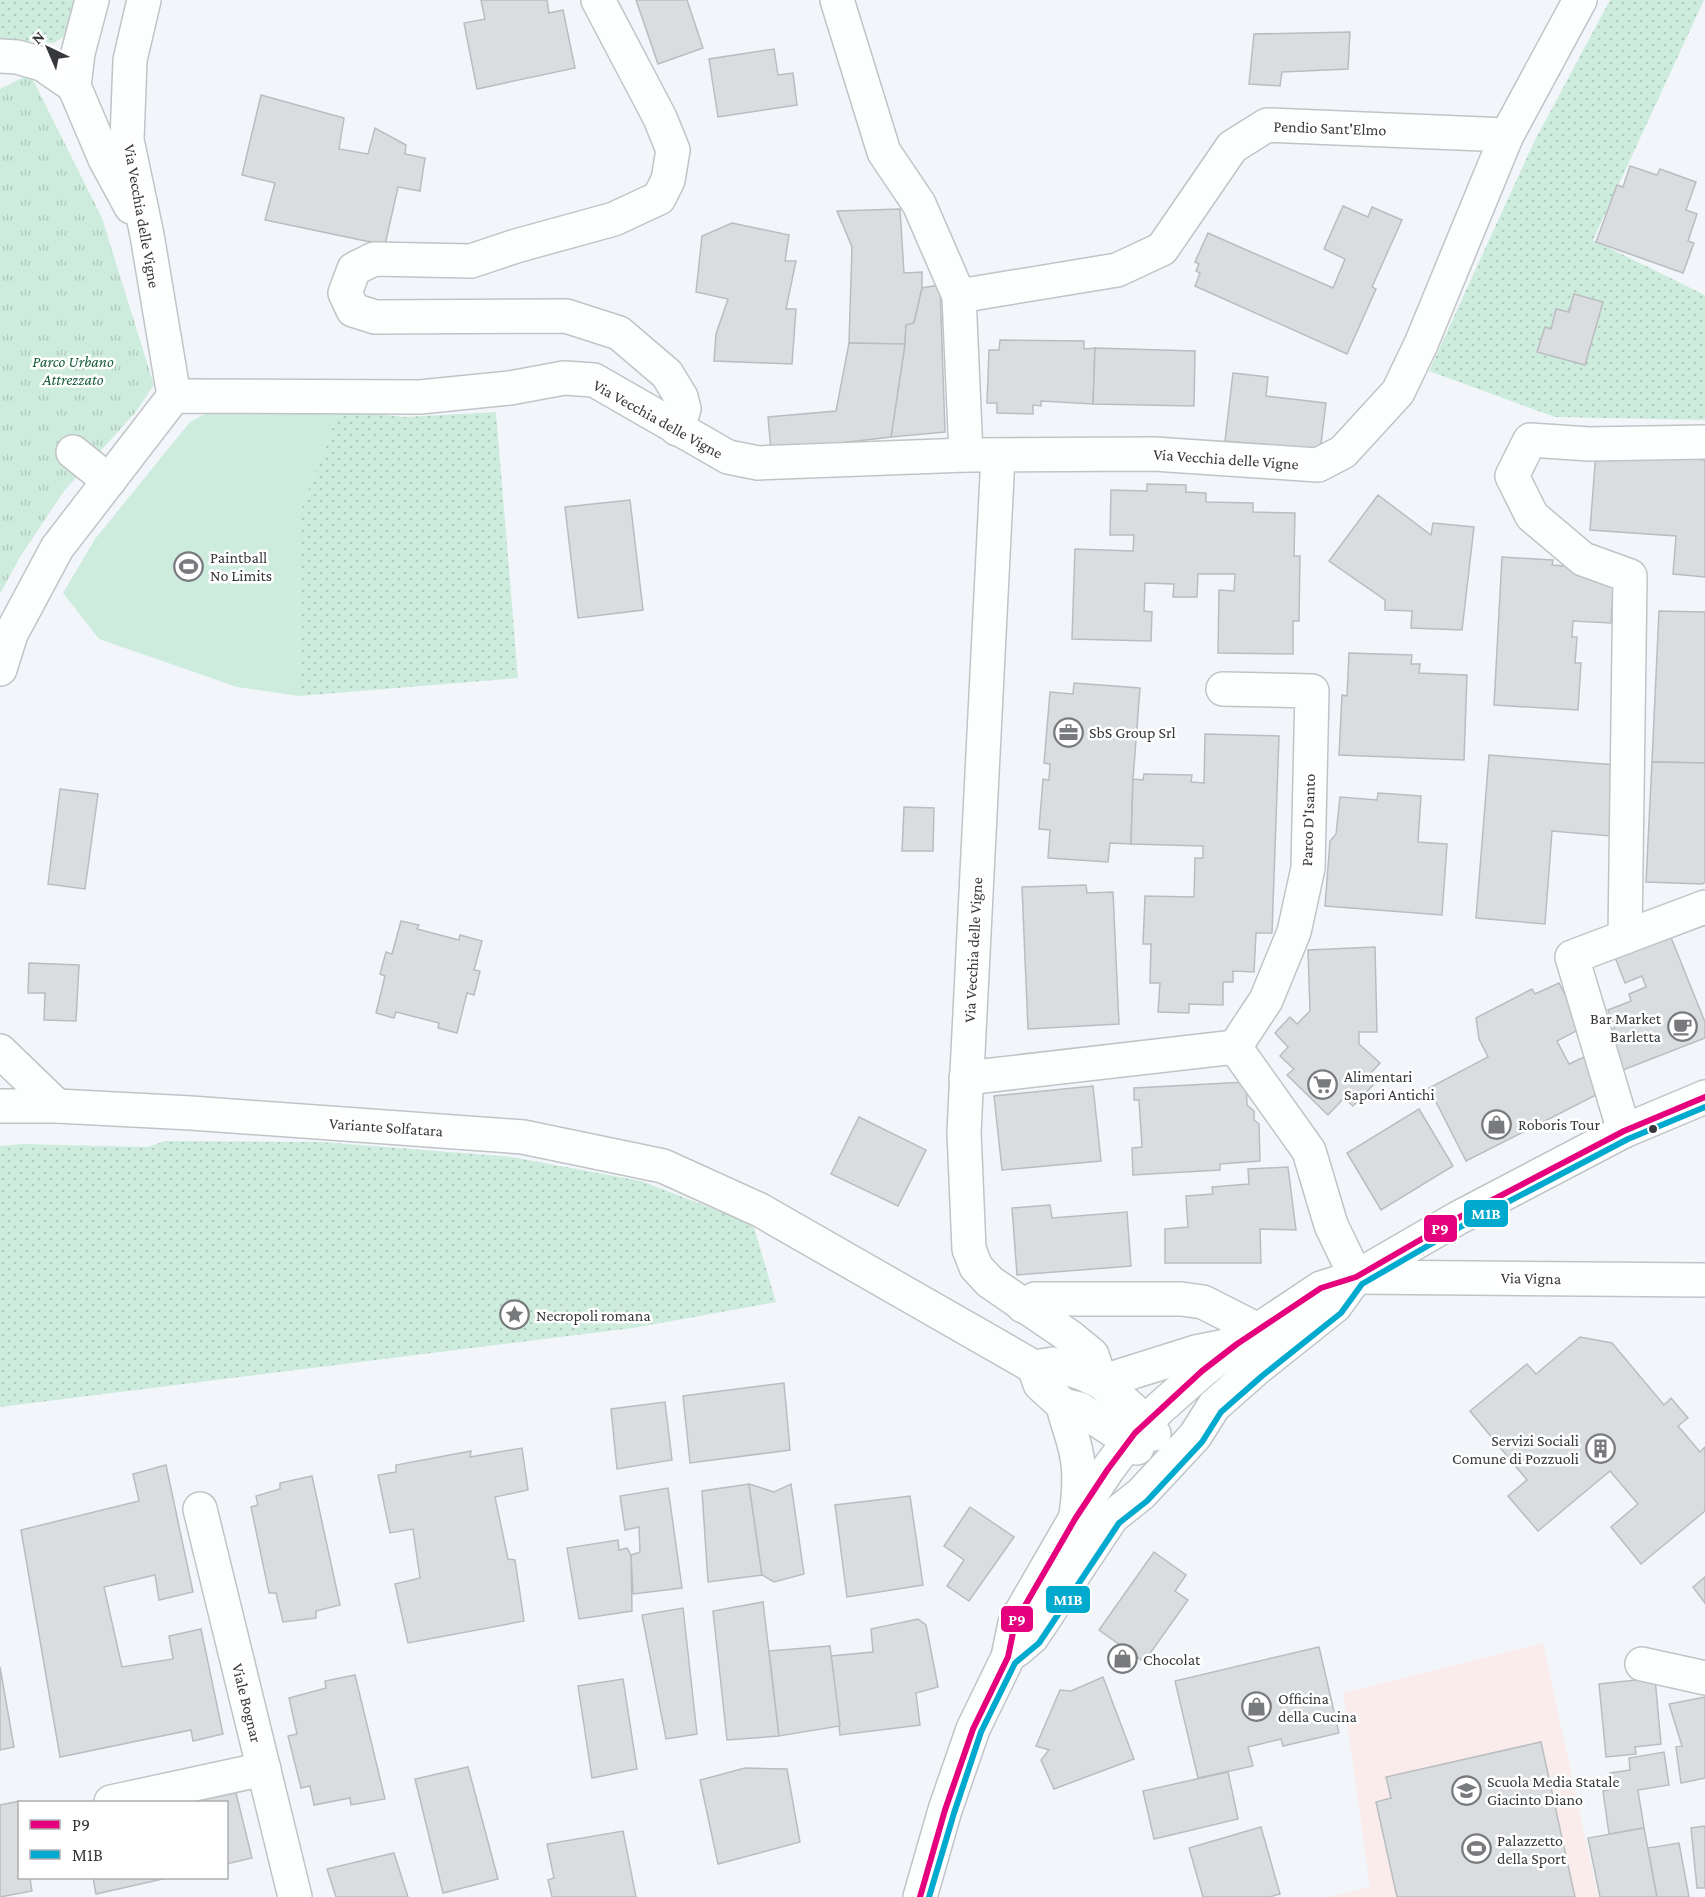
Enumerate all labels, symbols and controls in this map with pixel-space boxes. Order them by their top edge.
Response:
north arrow [18,18,78,78]
text: N [28,28,48,47]
street label: Pendio Sant'Elmo [1273,118,1387,138]
street label: Via Vecchia delle Vigne [120,143,163,289]
park label: Parco Urbano Attrezzato [32,353,114,388]
street label: Via Vecchia delle Vigne [590,376,726,463]
street label: Via Vecchia delle Vigne [1153,445,1299,474]
place label: Paintball No Limits [210,549,272,584]
sports icon: Paintball No Limits [173,550,205,582]
office icon: SbS Group Srl [1052,716,1084,748]
place label: SbS Group Srl [1089,724,1176,742]
street label: Parco D'Isanto [1298,773,1318,867]
street label: Via Vecchia delle Vigne [961,877,986,1023]
place label: Bar Market Barletta [1590,1010,1662,1045]
cafe icon: Bar Market Barletta [1666,1011,1698,1043]
place label: Alimentari Sapori Antichi [1344,1068,1435,1104]
supermarket icon: Alimentari Sapori Antichi [1307,1069,1339,1101]
shop icon: Roboris Tour [1481,1108,1513,1140]
street label: Variante Solfatara [329,1115,444,1139]
place label: Roboris Tour [1518,1116,1600,1133]
unlabelled marker [1647,1123,1659,1135]
line badge: M1B [1463,1199,1509,1228]
text: M1B [1471,1205,1501,1222]
line badge: P9 [1423,1214,1458,1243]
text: P9 [1431,1220,1449,1237]
street label: Via Vigna [1501,1269,1562,1288]
place icon: Necropoli romana [499,1299,531,1331]
place label: Necropoli romana [536,1307,651,1325]
place label: Servizi Sociali Comune di Pozzuoli [1452,1432,1579,1467]
building icon: Servizi Sociali Comune di Pozzuoli [1584,1433,1616,1465]
line badge: M1B [1045,1585,1091,1614]
text: M1B [1053,1591,1083,1608]
line badge: P9 [1000,1605,1034,1633]
text: P9 [1008,1611,1026,1628]
shop icon: Chocolat [1106,1643,1138,1675]
place label: Chocolat [1143,1651,1201,1668]
street label: Viale Bognar [228,1662,265,1745]
place label: Officina della Cucina [1278,1690,1358,1725]
shop icon: Officina della Cucina [1241,1691,1273,1723]
place label: Scuola Media Statale Giacinto Diano [1487,1773,1619,1808]
school or university icon: Scuola Media Statale Giacinto Diano [1450,1774,1482,1806]
legend [18,1801,228,1879]
text: P9 [72,1815,90,1835]
place label: Palazzetto della Sport [1497,1832,1567,1868]
sports icon: Palazzetto della Sport [1460,1833,1492,1865]
text: M1B [72,1845,103,1865]

